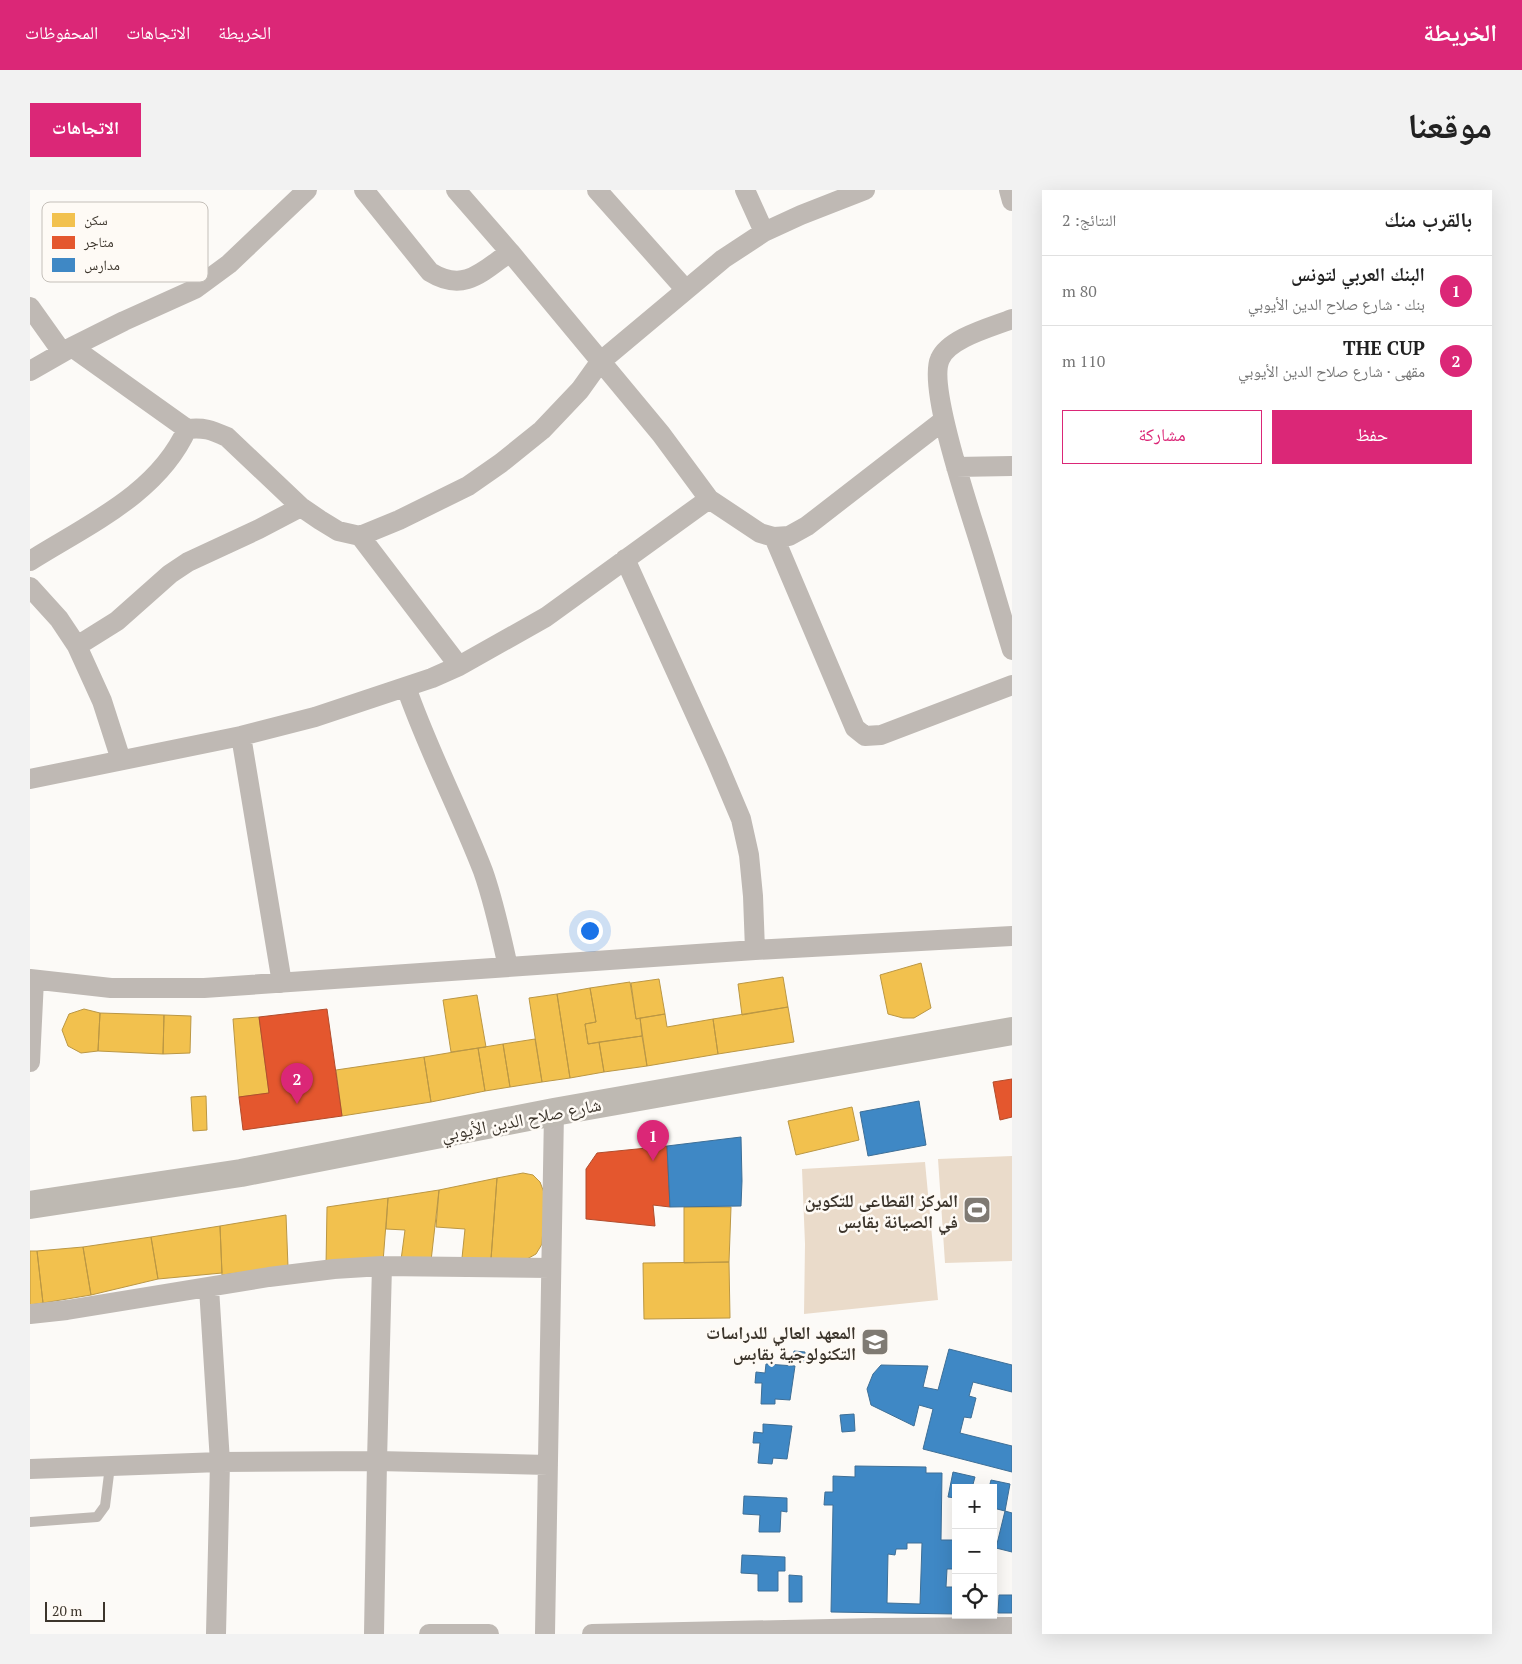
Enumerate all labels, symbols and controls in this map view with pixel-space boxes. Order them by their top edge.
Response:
text: الخريطة [1423,16,1497,48]
text: المحفوظات [25,20,98,44]
text: الاتجاهات [126,20,190,44]
text: الخريطة [218,20,271,44]
text: موقعنا [1407,102,1492,148]
button: الاتجاهات [30,103,141,157]
legend [42,202,208,282]
text: بالقرب منك [1384,205,1472,233]
text: النتائج: 2 [1062,209,1116,231]
text: سكن [84,210,108,229]
text: متاجر [83,232,114,251]
text: مدارس [84,255,120,274]
text: البنك العربي لتونس [1291,261,1425,286]
text: 80 m [1062,280,1097,302]
text: 1 [1451,280,1461,302]
text: بنك · شارع صلاح الدين الأيوبي [1248,293,1425,315]
text: THE CUP [1343,335,1425,360]
text: 110 m [1062,350,1105,372]
text: 2 [1451,350,1461,372]
text: مقهى · شارع صلاح الدين الأيوبي [1238,360,1425,382]
button: مشاركة [1062,410,1262,464]
button: حفظ [1272,410,1472,464]
your location [577,918,603,944]
pin: 2 [281,1063,313,1104]
street label: شارع صلاح الدين الأيوبي [439,1092,604,1150]
pin: 1 [637,1120,669,1161]
place label: المركز القطاعى للتكوين في الصيانة بقابس [805,1188,958,1236]
sports icon: المركز القطاعى للتكوين في الصيانة بقابس [962,1195,992,1225]
place label: المعهد العالي للدراسات التكنولوجية بقابس [706,1320,856,1365]
school or university icon: المعهد العالي للدراسات التكنولوجية بقابس [860,1327,890,1357]
map controls [952,1484,997,1619]
button: + [952,1484,997,1529]
button: − [952,1529,997,1574]
button: locate [952,1574,997,1619]
scale bar [45,1599,105,1622]
text: 20 m [52,1601,82,1620]

